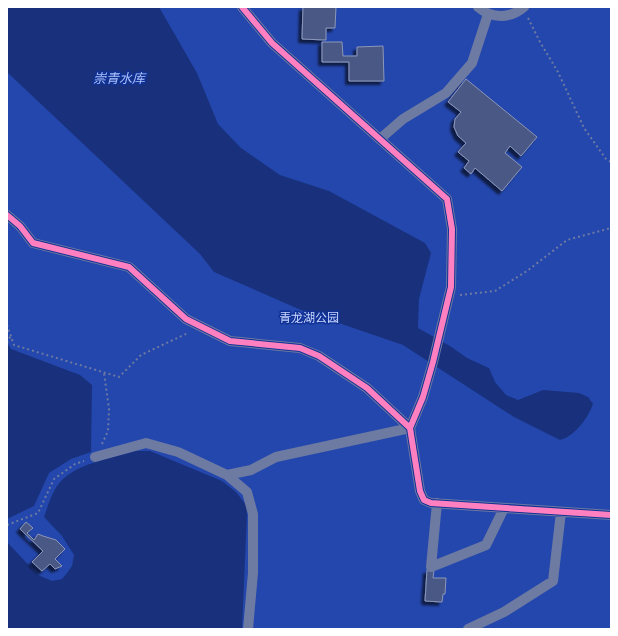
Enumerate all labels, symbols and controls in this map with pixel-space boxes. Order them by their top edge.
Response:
water label: 崇青水库 [93,71,147,87]
park label: 青龙湖公园 [279,311,339,326]

